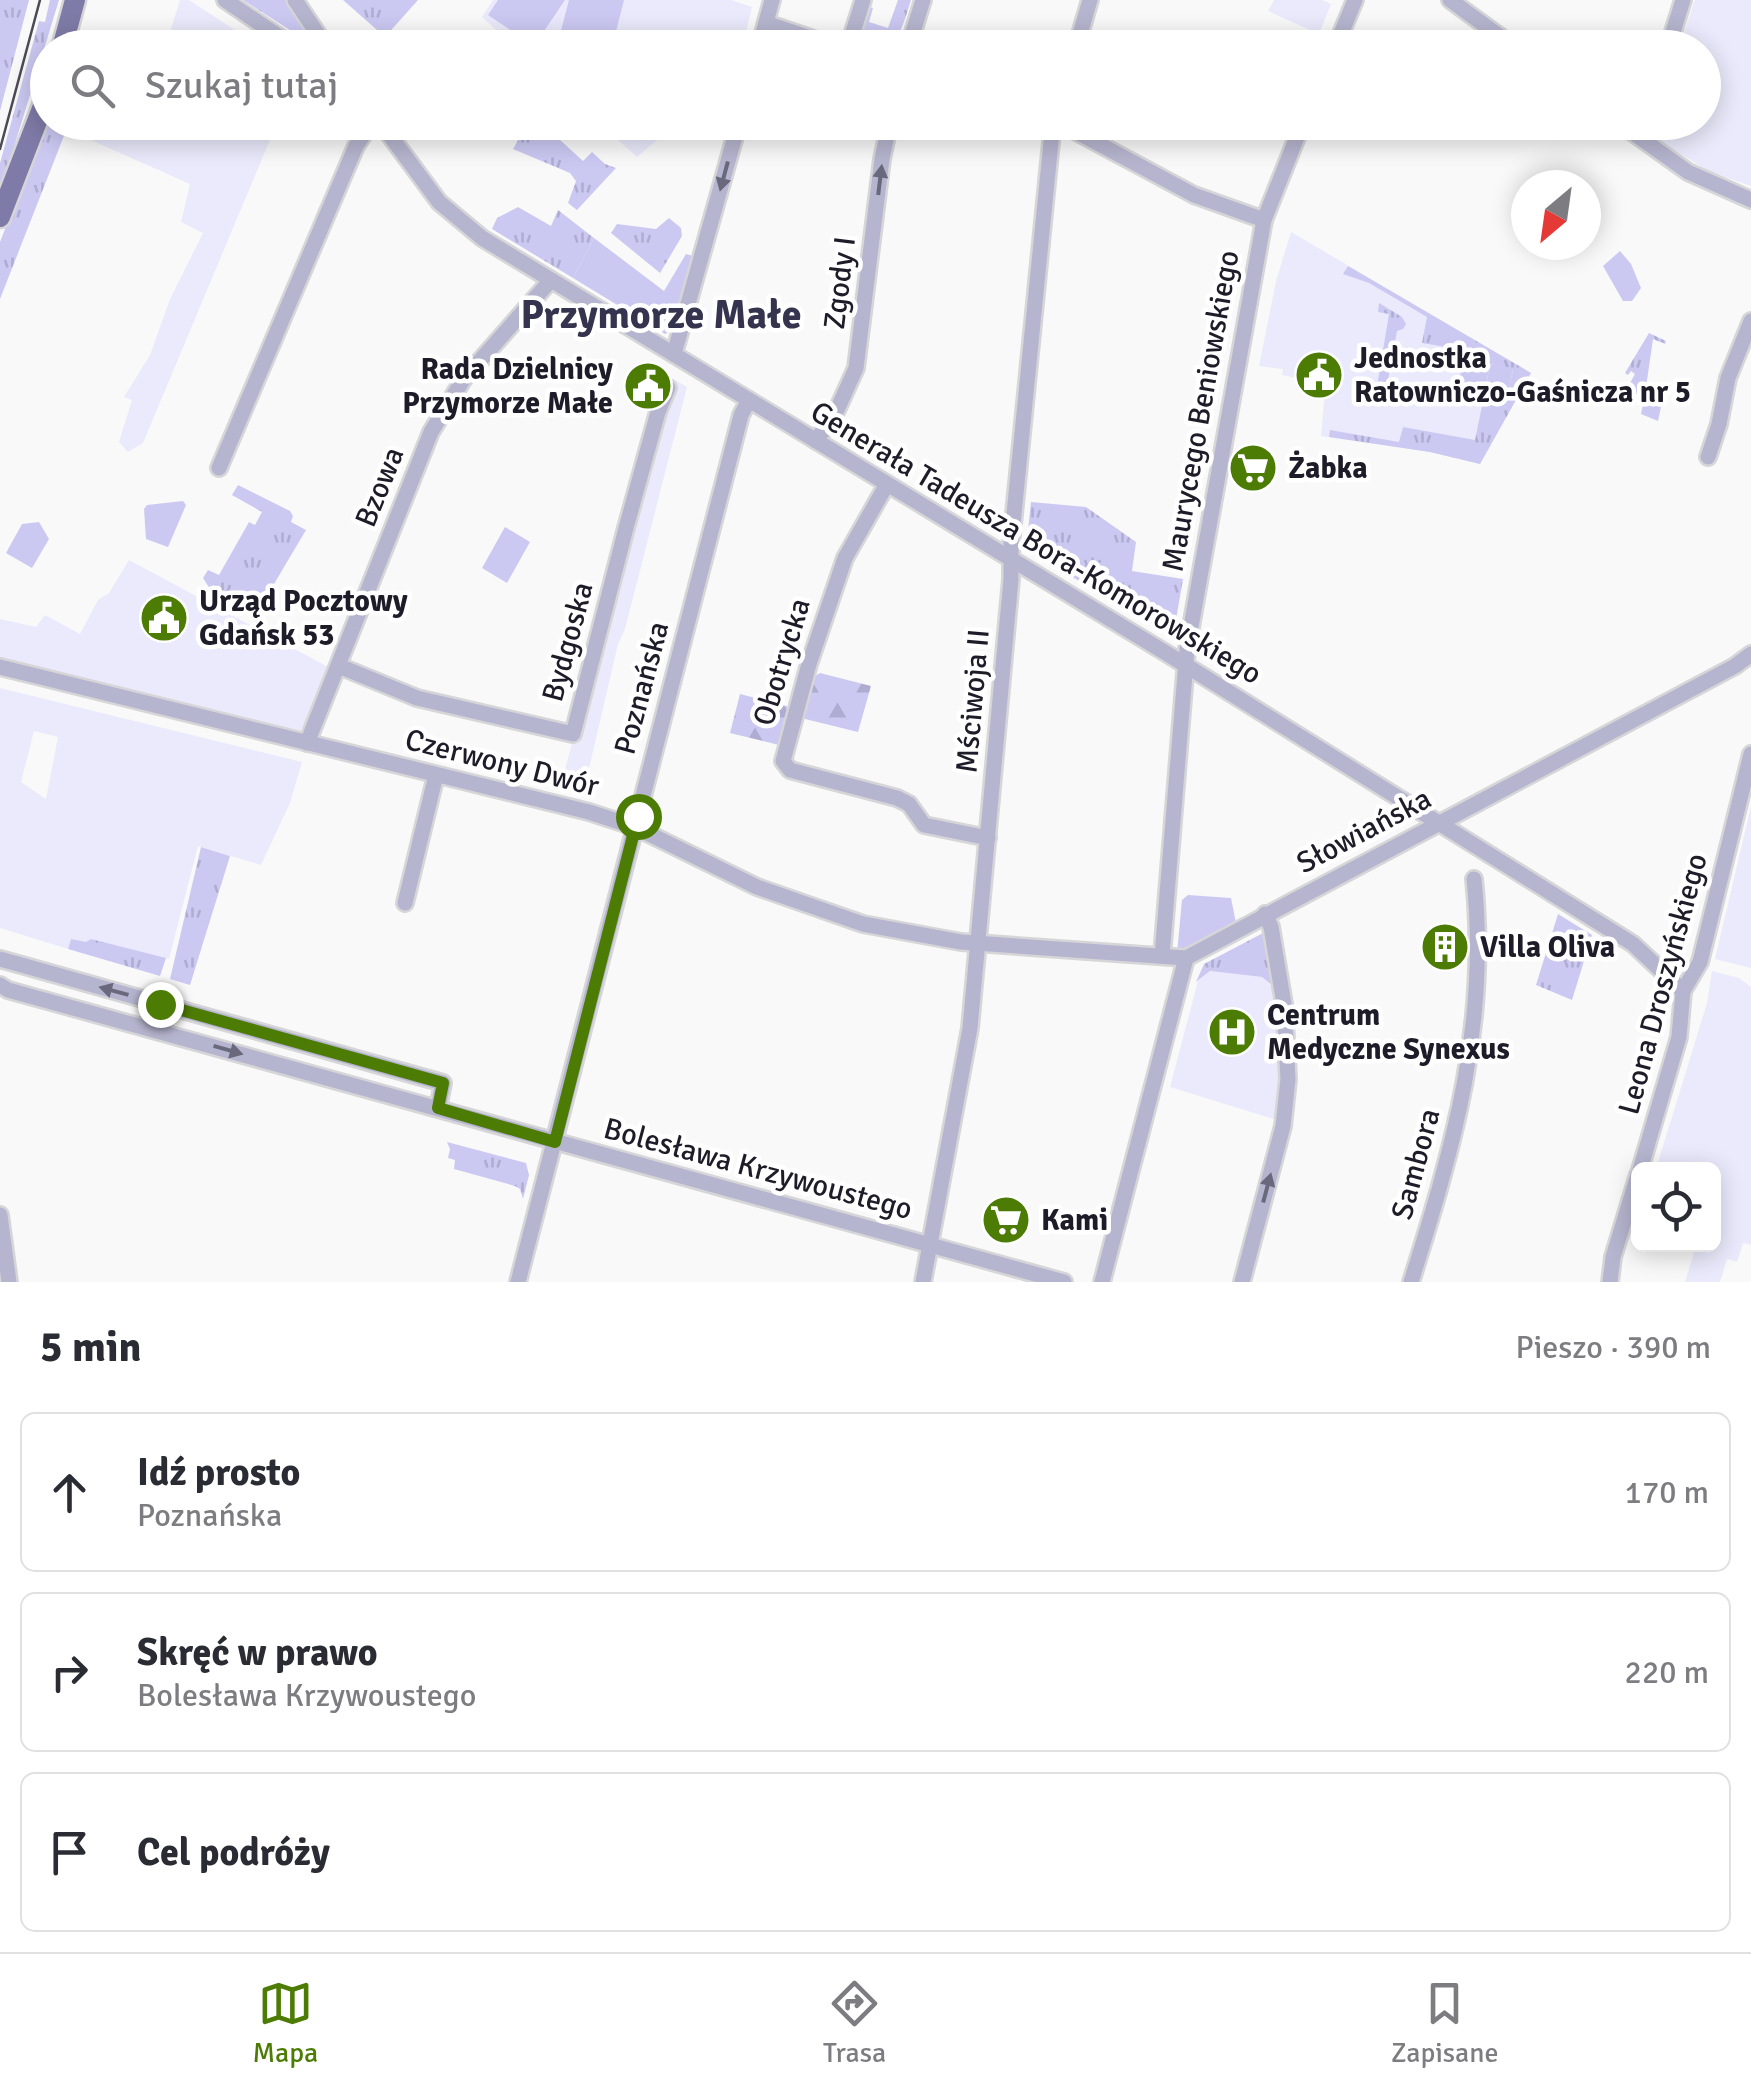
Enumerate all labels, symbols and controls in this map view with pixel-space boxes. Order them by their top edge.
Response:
search box [30,30,1721,140]
icon: search [65,58,120,113]
text: Szukaj tutaj [145,62,338,109]
one-way arrow [716,161,731,192]
one-way arrow [872,164,888,196]
north arrow [1511,170,1601,260]
street label: Zgody I [816,235,864,331]
street label: Maurycego Beniowskiego [1155,247,1247,575]
district label: Przymorze Małe [520,290,802,340]
place label: Jednostka Ratowniczo-Gaśnicza nr 5 [1354,340,1691,411]
public building icon: Jednostka Ratowniczo-Gaśnicza nr 5 [1293,349,1345,401]
place label: Rada Dzielnicy Przymorze Małe [402,351,613,422]
public building icon: Rada Dzielnicy Przymorze Małe [622,360,674,412]
street label: Generała Tadeusza Bora-Komorowskiego [804,393,1268,693]
street label: Bzowa [347,442,413,532]
supermarket icon: Żabka [1227,442,1279,494]
place label: Żabka [1288,450,1368,487]
street label: Bydgoska [534,578,602,706]
place label: Urząd Pocztowy Gdańsk 53 [199,583,408,654]
public building icon: Urząd Pocztowy Gdańsk 53 [138,592,190,644]
street label: Obotrycka [745,594,819,730]
street label: Poznańska [607,618,677,758]
street label: Mściwoja II [948,628,998,774]
street label: Czerwony Dwór [401,721,603,805]
street label: Słowiańska [1290,780,1438,882]
route start [616,794,662,840]
street label: Leona Droszyńskiego [1610,849,1716,1119]
building icon: Villa Oliva [1419,921,1471,973]
place label: Villa Oliva [1480,929,1615,966]
one-way arrow [98,982,129,998]
route end [138,982,184,1028]
place label: Centrum Medyczne Synexus [1267,997,1510,1068]
hospital icon: Centrum Medyczne Synexus [1206,1006,1258,1058]
one-way arrow [213,1043,244,1059]
street label: Sambora [1383,1105,1449,1223]
street label: Bolesława Krzywoustego [600,1110,916,1228]
map controls [1631,1162,1721,1252]
button: locate [1631,1162,1721,1252]
one-way arrow [1260,1172,1276,1203]
supermarket icon: Kami [980,1194,1032,1246]
place label: Kami [1041,1202,1108,1239]
text: 5 min [40,1322,141,1373]
text: Pieszo · 390 m [1515,1328,1711,1367]
text: Idź prosto [137,1449,300,1496]
icon: ahead [42,1465,97,1520]
text: 170 m [1625,1473,1709,1512]
text: Poznańska [137,1496,282,1535]
text: Skręć w prawo [137,1629,378,1676]
icon: right [42,1645,97,1700]
text: 220 m [1625,1653,1709,1692]
text: Bolesława Krzywoustego [137,1676,476,1715]
icon: arrive [42,1825,97,1880]
text: Cel podróży [137,1829,330,1876]
tab: Mapa [252,1976,318,2070]
tab: Trasa [823,1976,886,2070]
tab: Zapisane [1391,1976,1499,2070]

